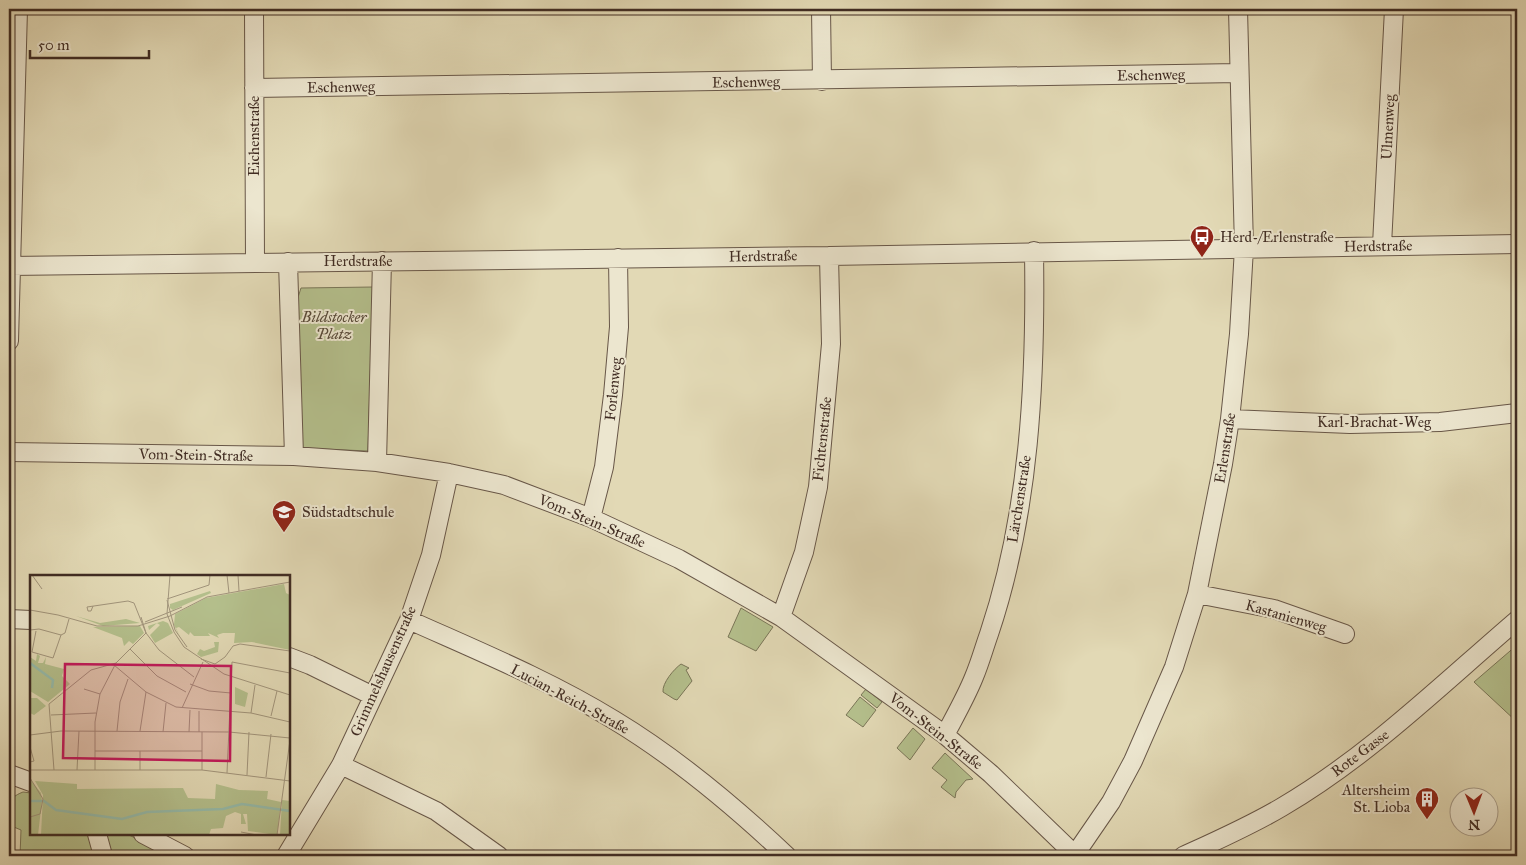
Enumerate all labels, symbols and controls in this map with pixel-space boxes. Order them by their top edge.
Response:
scale bar [30,28,149,60]
text: 50 m [38,36,70,54]
street label: Eschenweg [1117,65,1186,85]
street label: Eschenweg [712,72,781,92]
street label: Eschenweg [307,77,376,97]
street label: Ulmenweg [1377,93,1399,160]
street label: Eichenstraße [245,96,263,176]
bus stop icon: Herd-/Erlenstraße [1189,224,1215,258]
place label: Herd-/Erlenstraße [1220,228,1334,246]
street label: Herdstraße [1343,236,1413,256]
street label: Herdstraße [728,246,798,266]
street label: Herdstraße [324,252,392,270]
park label: Bildstocker Platz [301,308,367,343]
street label: Forlenweg [601,355,625,422]
street label: Fichtenstraße [809,396,835,482]
street label: Erlenstraße [1211,411,1239,485]
street label: Karl-Brachat-Weg [1317,413,1432,431]
street label: Vom-Stein-Straße [138,445,253,465]
street label: Lärchenstraße [1003,454,1035,544]
street label: Vom-Stein-Straße [535,490,648,552]
school or university icon: Südstadtschule [271,499,297,533]
place label: Südstadtschule [302,503,394,521]
inset map [30,575,290,835]
street label: Kastanienweg [1243,596,1330,636]
street label: Grimmelshausenstraße [346,603,420,739]
street label: Lucian-Reich-Straße [508,660,632,738]
street label: Vom-Stein-Straße [885,688,987,773]
street label: Rote Gasse [1328,726,1392,780]
place label: Altersheim St. Lioba [1341,781,1411,816]
building icon: Altersheim St. Lioba [1414,786,1440,820]
north arrow [1448,788,1498,838]
text: N [1468,816,1480,833]

